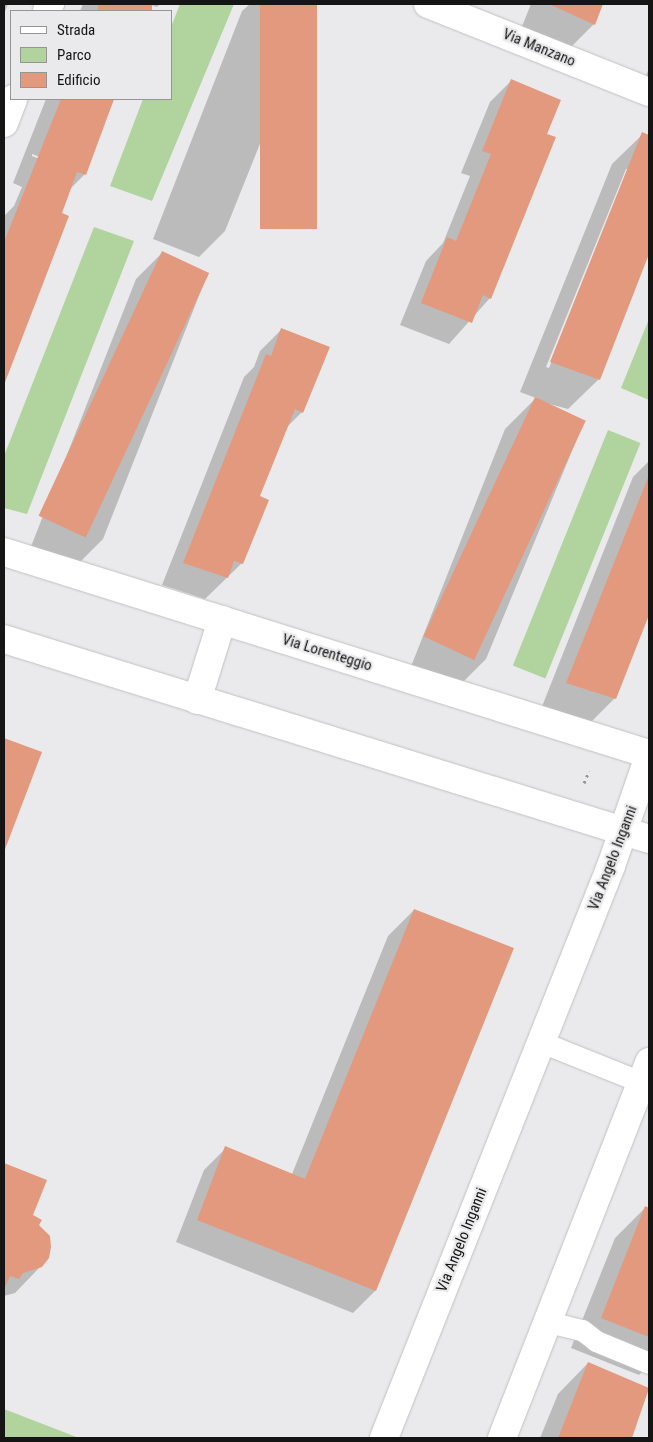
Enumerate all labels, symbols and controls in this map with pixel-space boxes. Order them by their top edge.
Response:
legend [10,10,172,100]
text: Strada [57,21,95,39]
street label: Via Manzano [500,25,578,71]
text: Parco [57,46,91,64]
text: Edificio [57,71,100,89]
street label: Via Lorenteggio [280,631,374,675]
street label: Via Angelo Inganni [585,803,641,913]
street label: Via Angelo Inganni [433,1185,491,1295]

